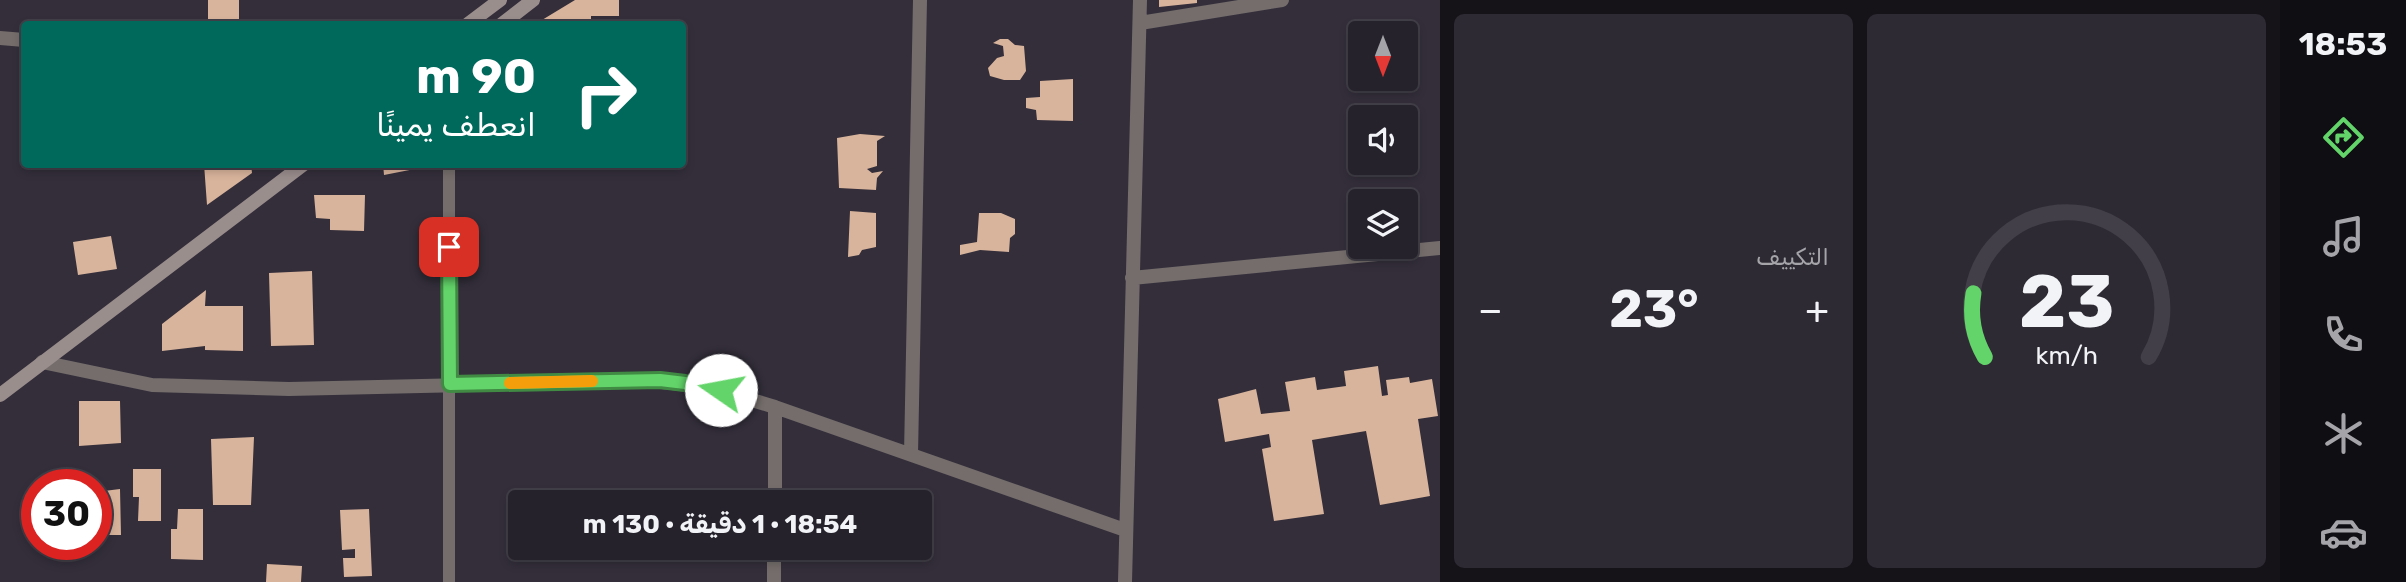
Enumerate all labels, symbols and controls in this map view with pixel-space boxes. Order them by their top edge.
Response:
north arrow [1348,21,1418,91]
map controls [1348,21,1418,259]
text: 18:53 [2299,25,2387,63]
text: 90 m [416,47,536,105]
icon: right [560,49,651,140]
button: sound [1348,105,1418,175]
text: انعطف يمينًا [376,106,536,144]
icon: directions [2319,113,2368,162]
button: layers [1348,189,1418,259]
icon: music [2319,212,2368,261]
pin [419,217,479,277]
icon: arrive [430,228,468,266]
text: التكييف [1756,243,1829,271]
text: 23 [2019,259,2114,345]
text: 23° [1609,278,1699,340]
text: − [1478,287,1503,333]
text: + [1805,287,1829,333]
icon: phone [2319,310,2368,359]
text: km/h [2035,341,2098,370]
position arrow [684,353,758,427]
icon: climate [2319,409,2368,458]
speed limit sign: 30 [21,469,112,560]
icon: car [2319,508,2368,557]
text: 18:54 · 1 دقيقة · 130 m [583,509,857,540]

